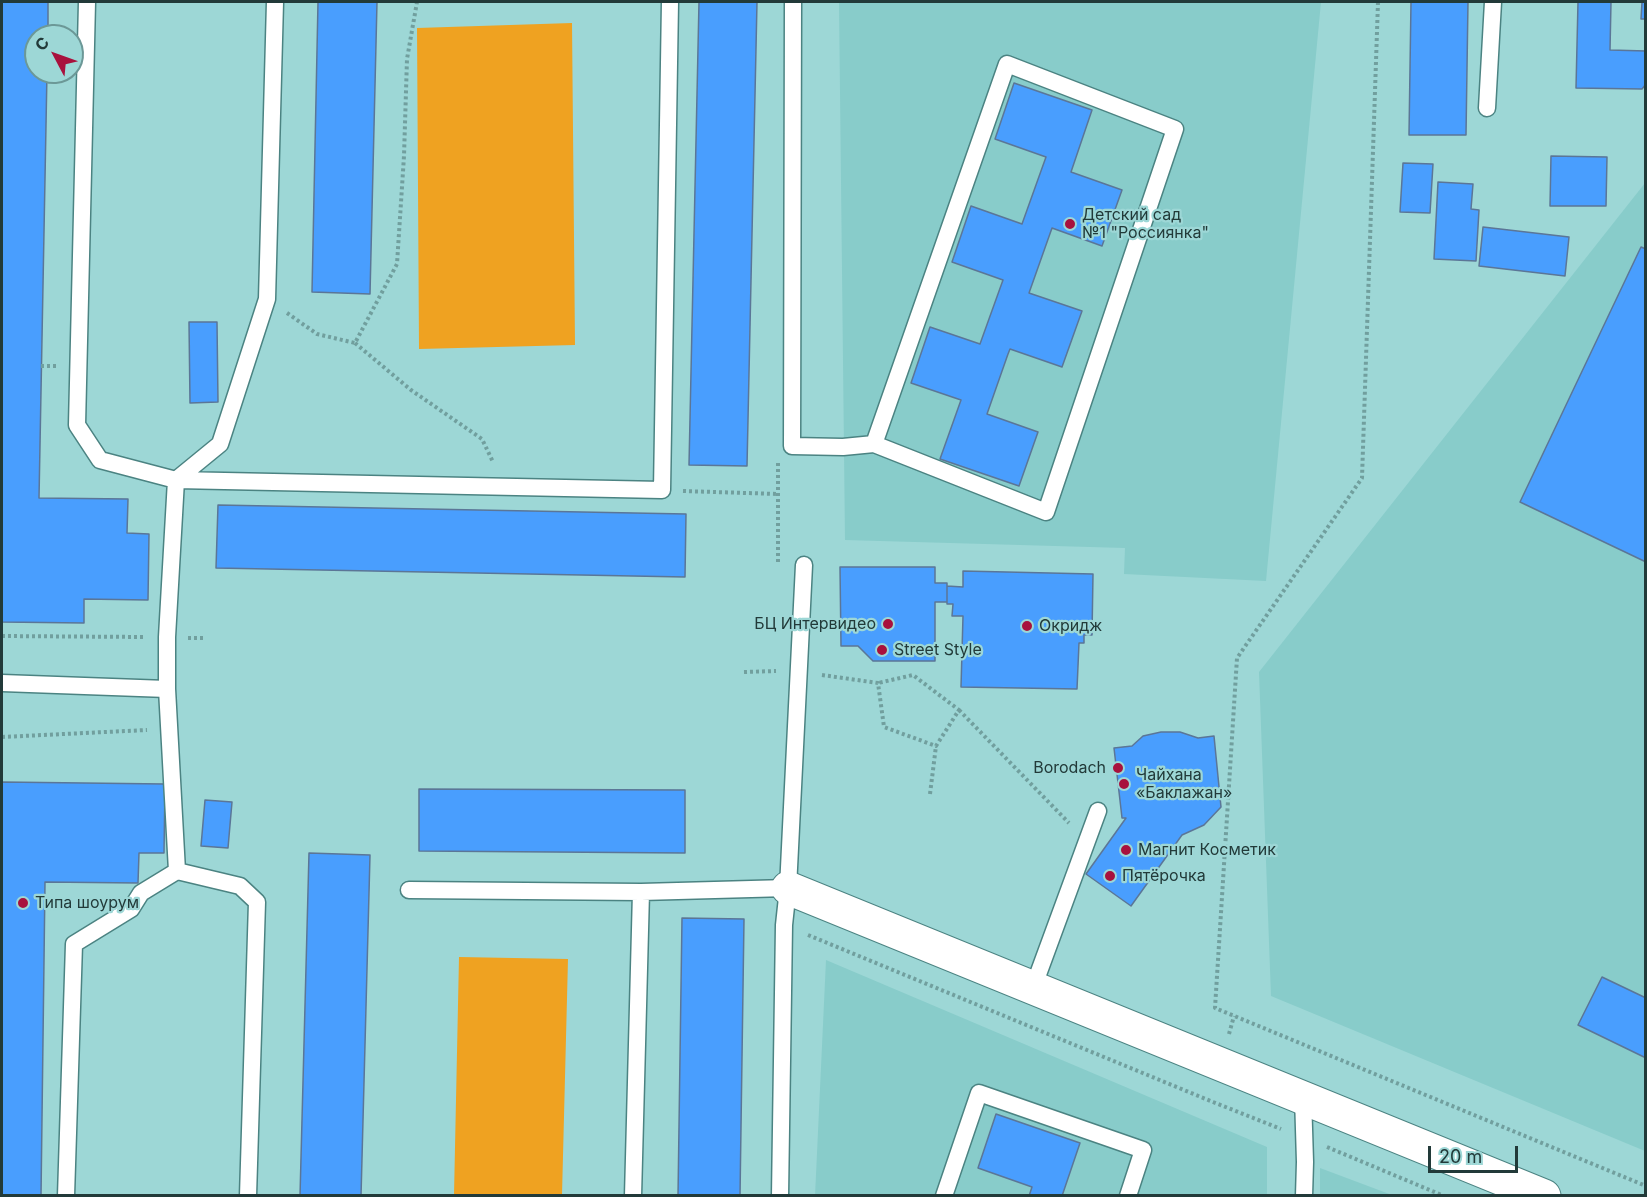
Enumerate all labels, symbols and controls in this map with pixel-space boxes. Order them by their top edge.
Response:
north arrow [24,24,84,84]
text: С [30,32,53,55]
place label: Детский сад №1 "Россиянка" [1082,205,1209,243]
marker: Детский сад №1 "Россиянка" [1063,217,1077,231]
place label: БЦ Интервидео [754,614,876,634]
place label: Окридж [1039,616,1102,636]
marker: БЦ Интервидео [881,617,895,631]
marker: Окридж [1020,619,1034,633]
place label: Street Style [894,640,982,660]
marker: Street Style [875,643,889,657]
place label: Borodach [1033,758,1106,778]
marker: Borodach [1111,761,1125,775]
place label: Чайхана «Баклажан» [1136,765,1232,803]
marker: Чайхана «Баклажан» [1117,777,1131,791]
place label: Магнит Косметик [1138,840,1276,860]
marker: Магнит Косметик [1119,843,1133,857]
place label: Пятёрочка [1122,866,1206,886]
marker: Пятёрочка [1103,869,1117,883]
place label: Типа шоурум [35,893,139,913]
marker: Типа шоурум [16,896,30,910]
scale bar [1431,1134,1521,1172]
text: 20 m [1439,1146,1482,1167]

